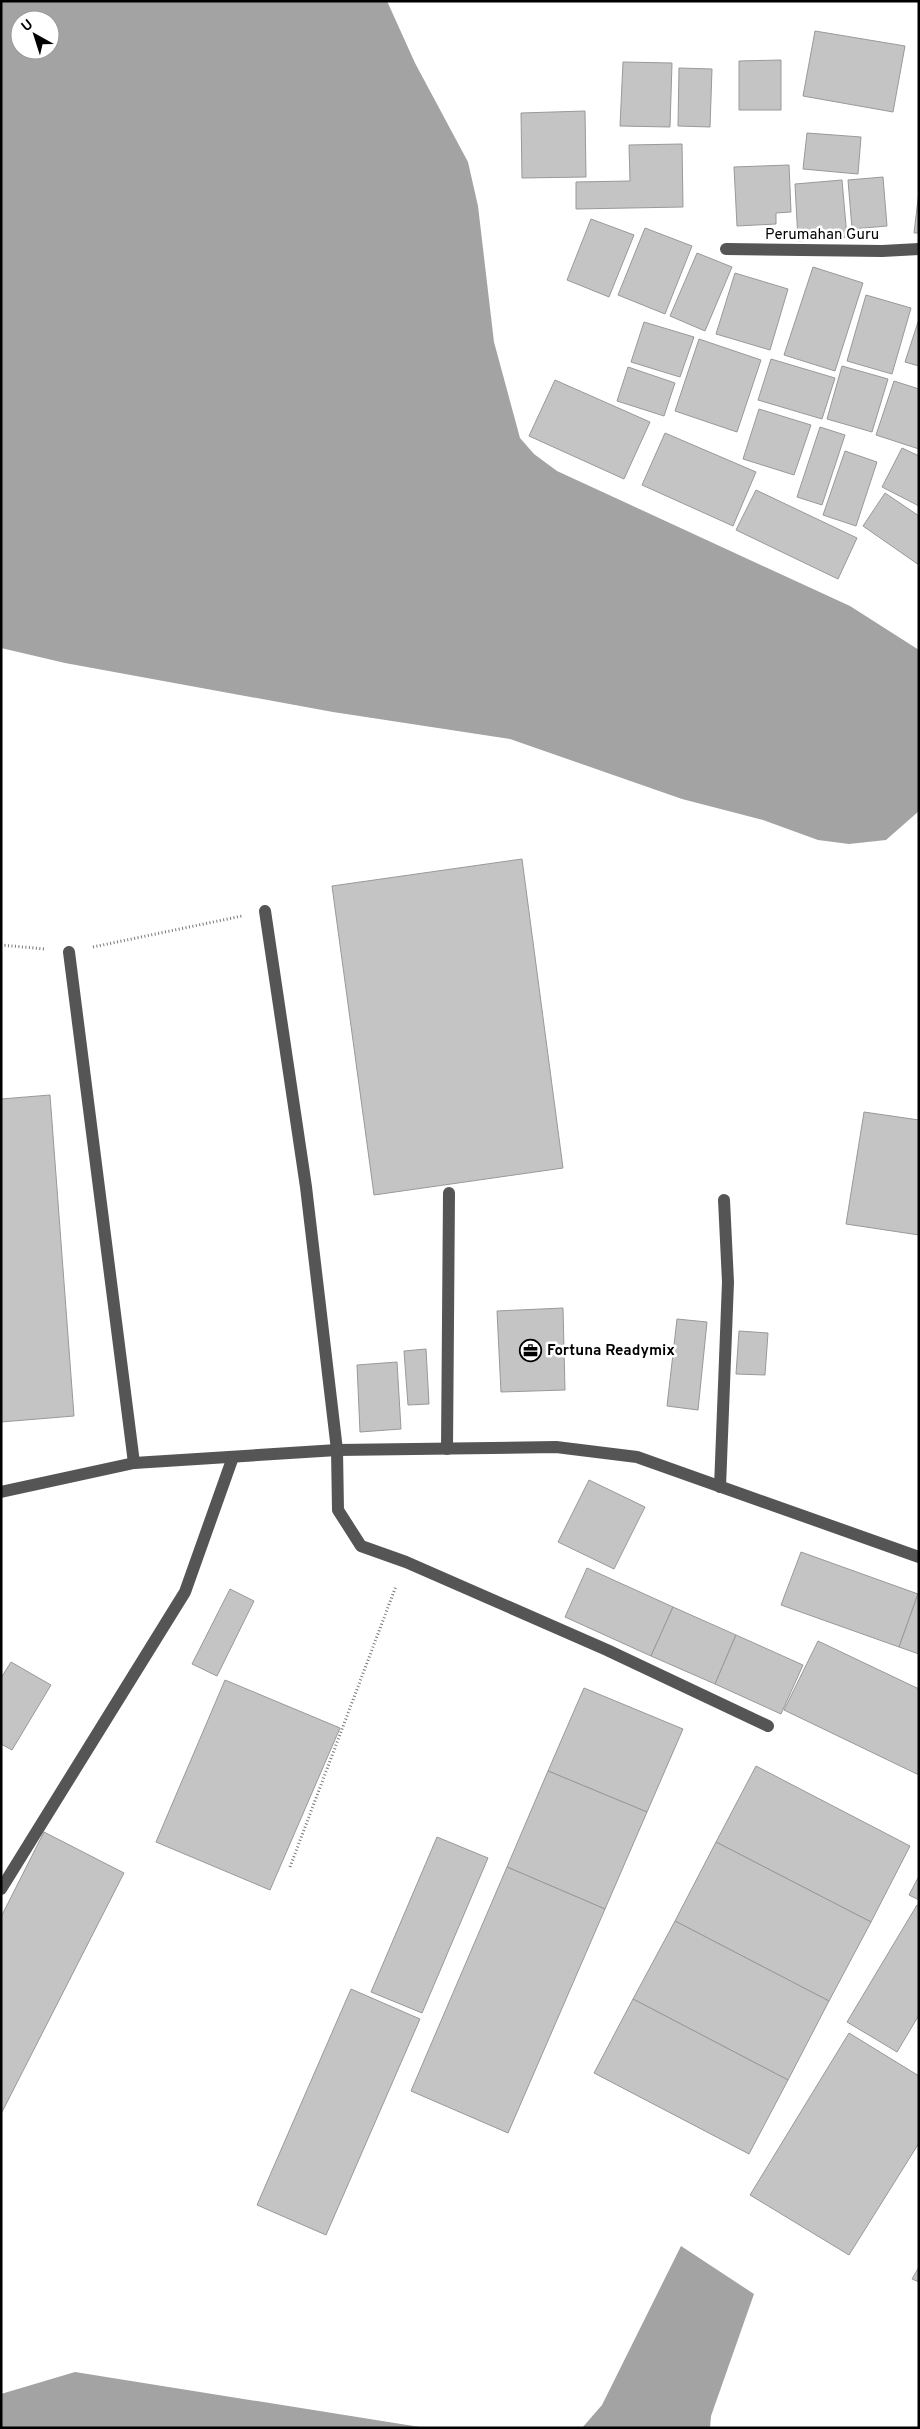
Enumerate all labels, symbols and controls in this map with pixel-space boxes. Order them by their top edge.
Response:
north arrow [10,10,60,60]
text: U [19,16,37,36]
street label: Perumahan Guru [765,226,879,245]
office icon: Fortuna Readymix [519,1338,543,1362]
place label: Fortuna Readymix [547,1342,675,1361]

